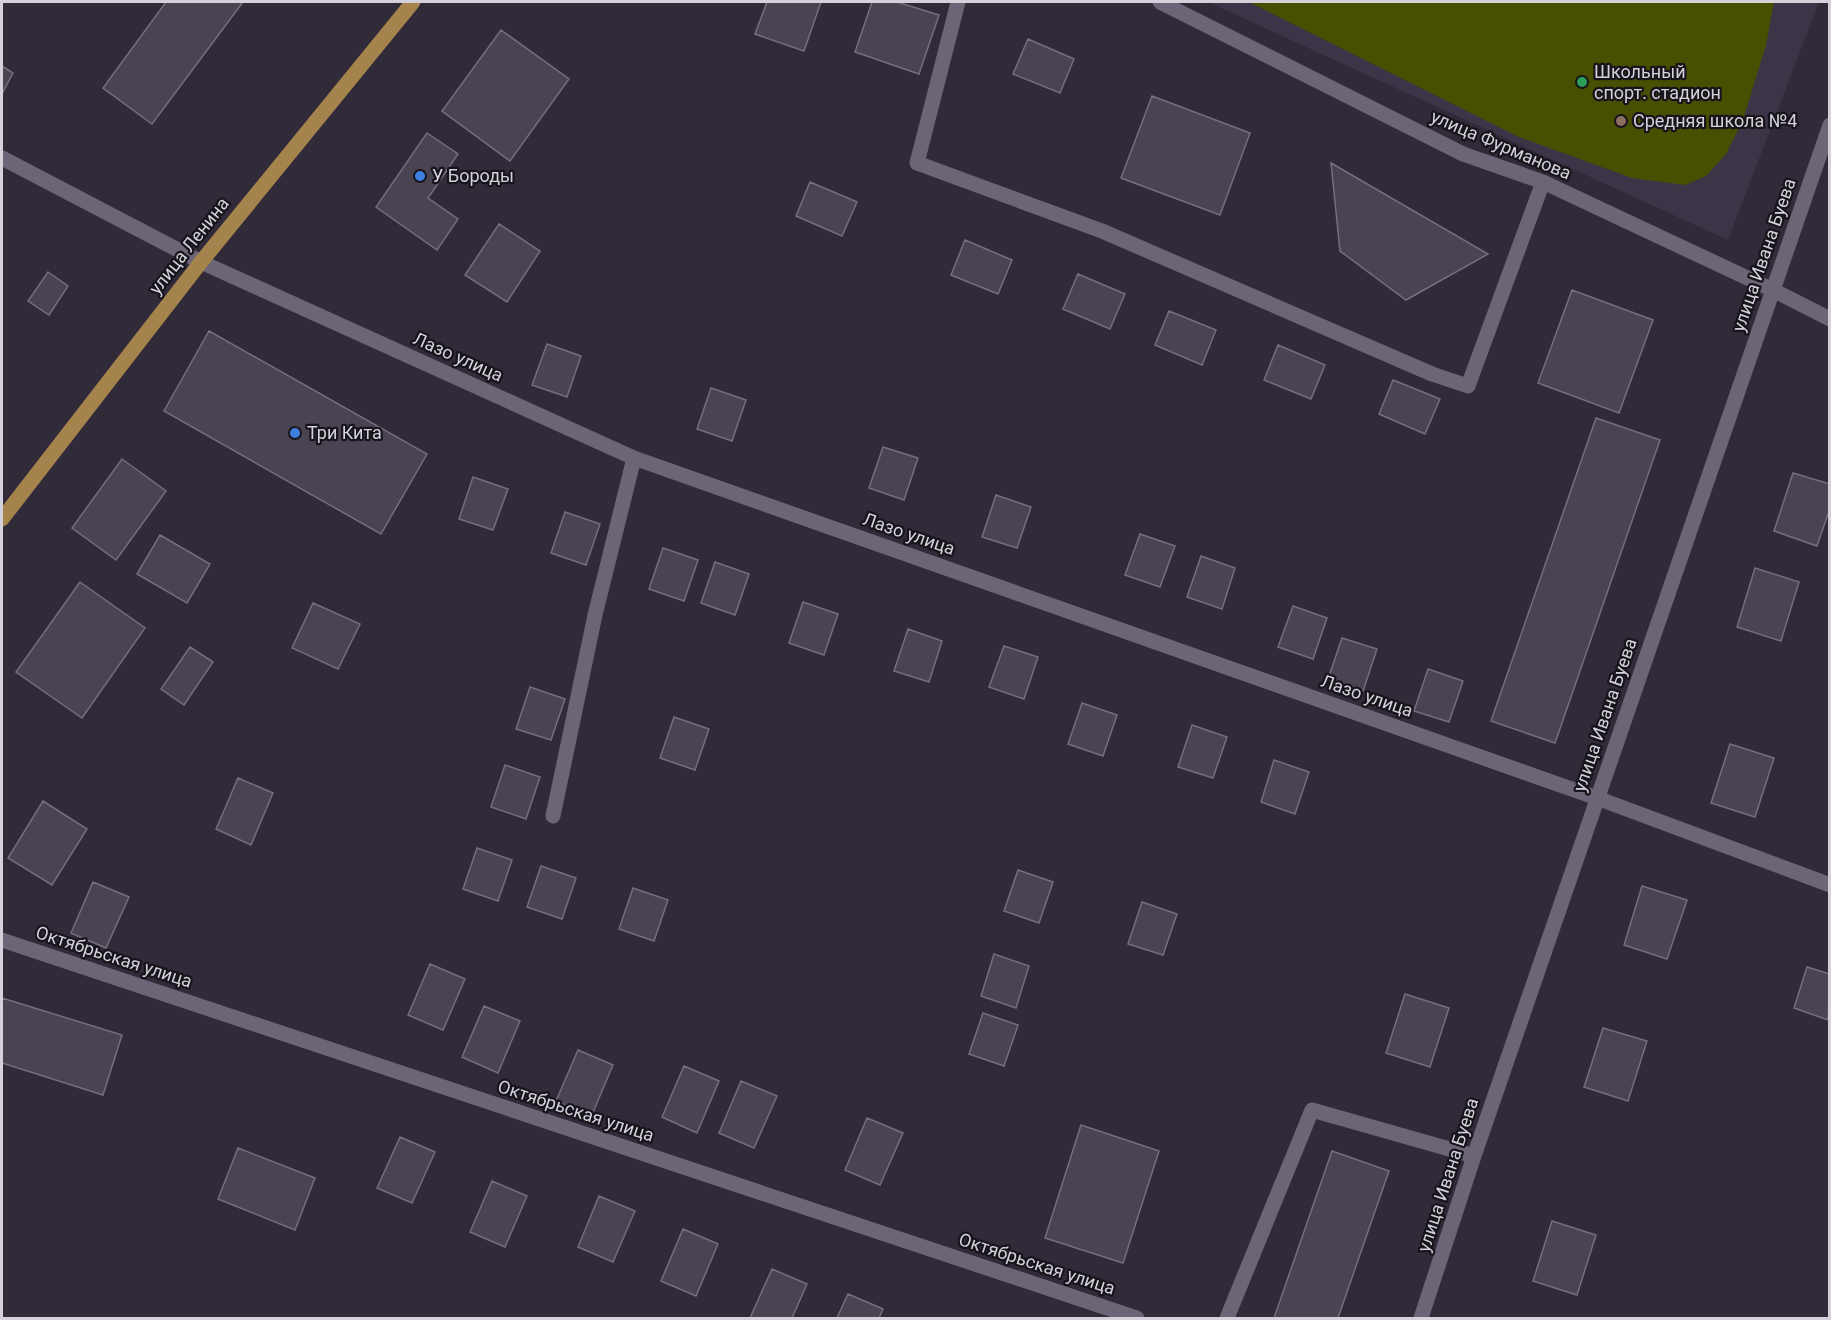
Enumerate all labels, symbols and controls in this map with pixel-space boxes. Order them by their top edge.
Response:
place label: Школьный спорт. стадион [1594,61,1721,103]
marker: Школьный спорт. стадион [1575,75,1589,89]
street label: улица Фурманова [1428,106,1574,184]
place label: Средняя школа №4 [1633,110,1797,131]
marker: Средняя школа №4 [1614,114,1628,128]
place label: У Бороды [432,165,514,186]
marker: У Бороды [413,169,427,183]
street label: улица Ивана Буева [1727,175,1800,334]
street label: улица Ленина [144,193,233,298]
street label: Лазо улица [410,327,506,386]
place label: Три Кита [307,422,382,443]
marker: Три Кита [288,426,302,440]
street label: Лазо улица [860,508,958,559]
street label: улица Ивана Буева [1568,635,1641,794]
street label: Лазо улица [1318,670,1416,721]
street label: Октябрьская улица [33,921,195,992]
street label: Октябрьская улица [495,1075,657,1146]
street label: улица Ивана Буева [1413,1095,1482,1255]
street label: Октябрьская улица [956,1228,1118,1299]

